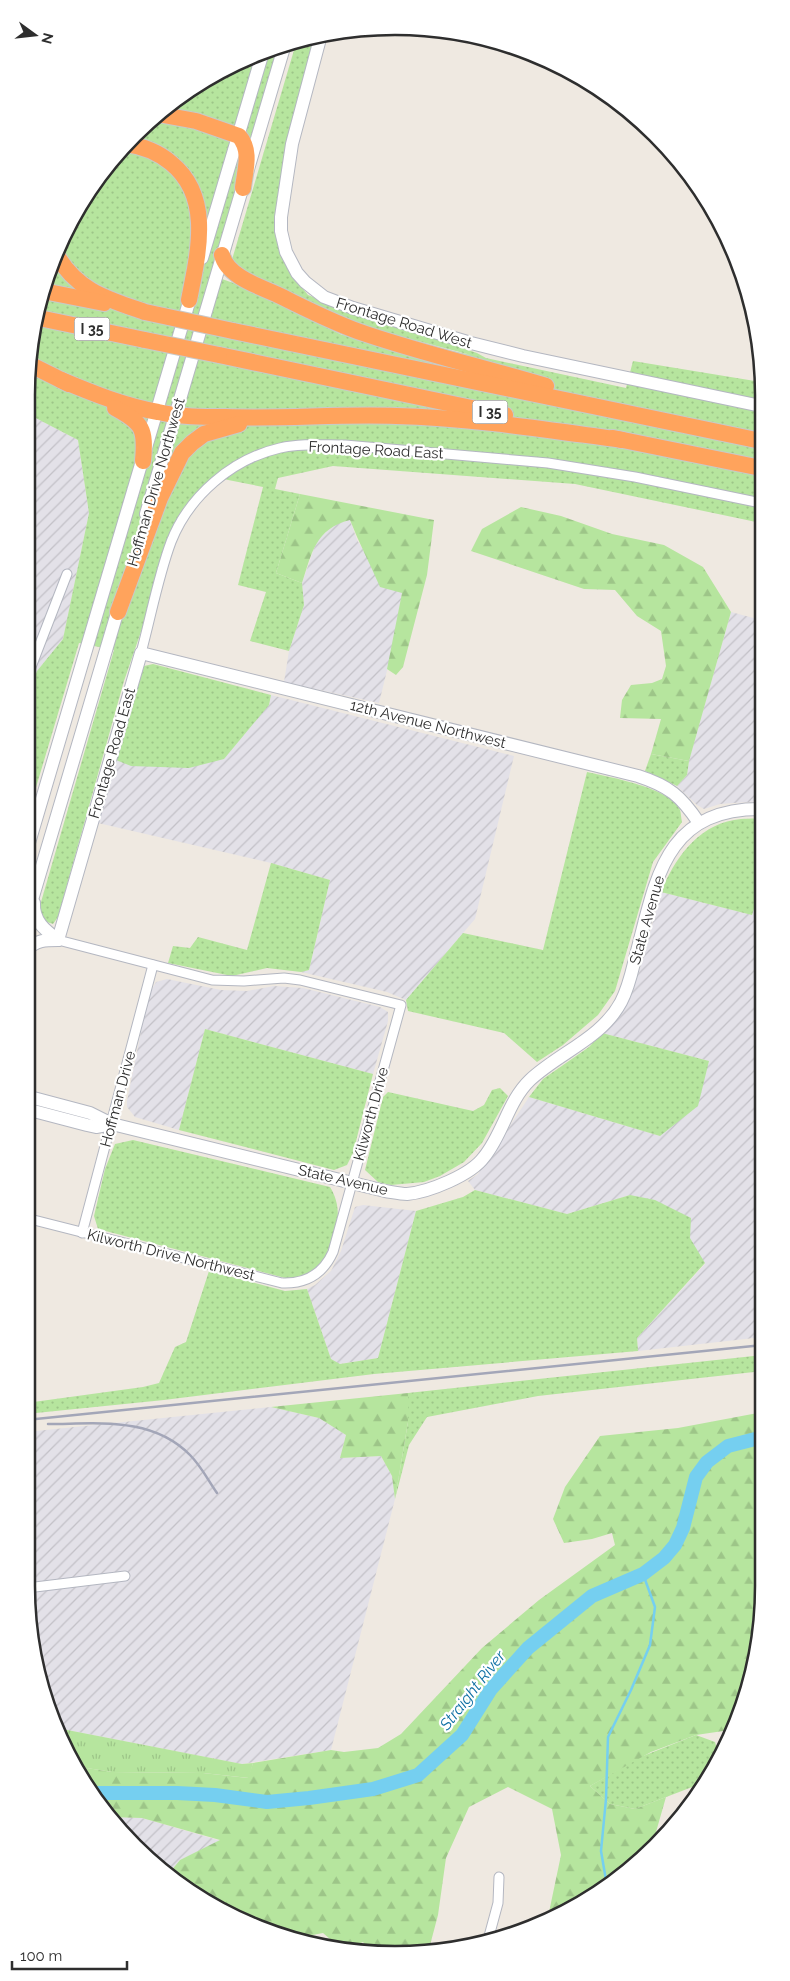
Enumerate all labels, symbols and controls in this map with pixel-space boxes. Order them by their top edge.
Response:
north arrow [10,10,60,60]
text: N [38,31,57,46]
street label: Frontage Road West [334,294,474,352]
road number: I 35 [74,318,110,340]
street label: Hoffman Drive Northwest [123,395,189,569]
road number: I 35 [472,401,508,424]
street label: Frontage Road East [308,437,444,463]
street label: Frontage Road East [85,685,139,821]
street label: 12th Avenue Northwest [348,696,508,752]
street label: State Avenue [626,873,668,967]
street label: Hoffman Drive [97,1049,140,1149]
street label: Kilworth Drive [350,1065,392,1163]
street label: State Avenue [296,1161,390,1199]
street label: Kilworth Drive Northwest [85,1225,257,1285]
water label: Straight River [435,1647,509,1734]
scale bar [12,1938,128,1970]
text: 100 m [20,1947,62,1965]

